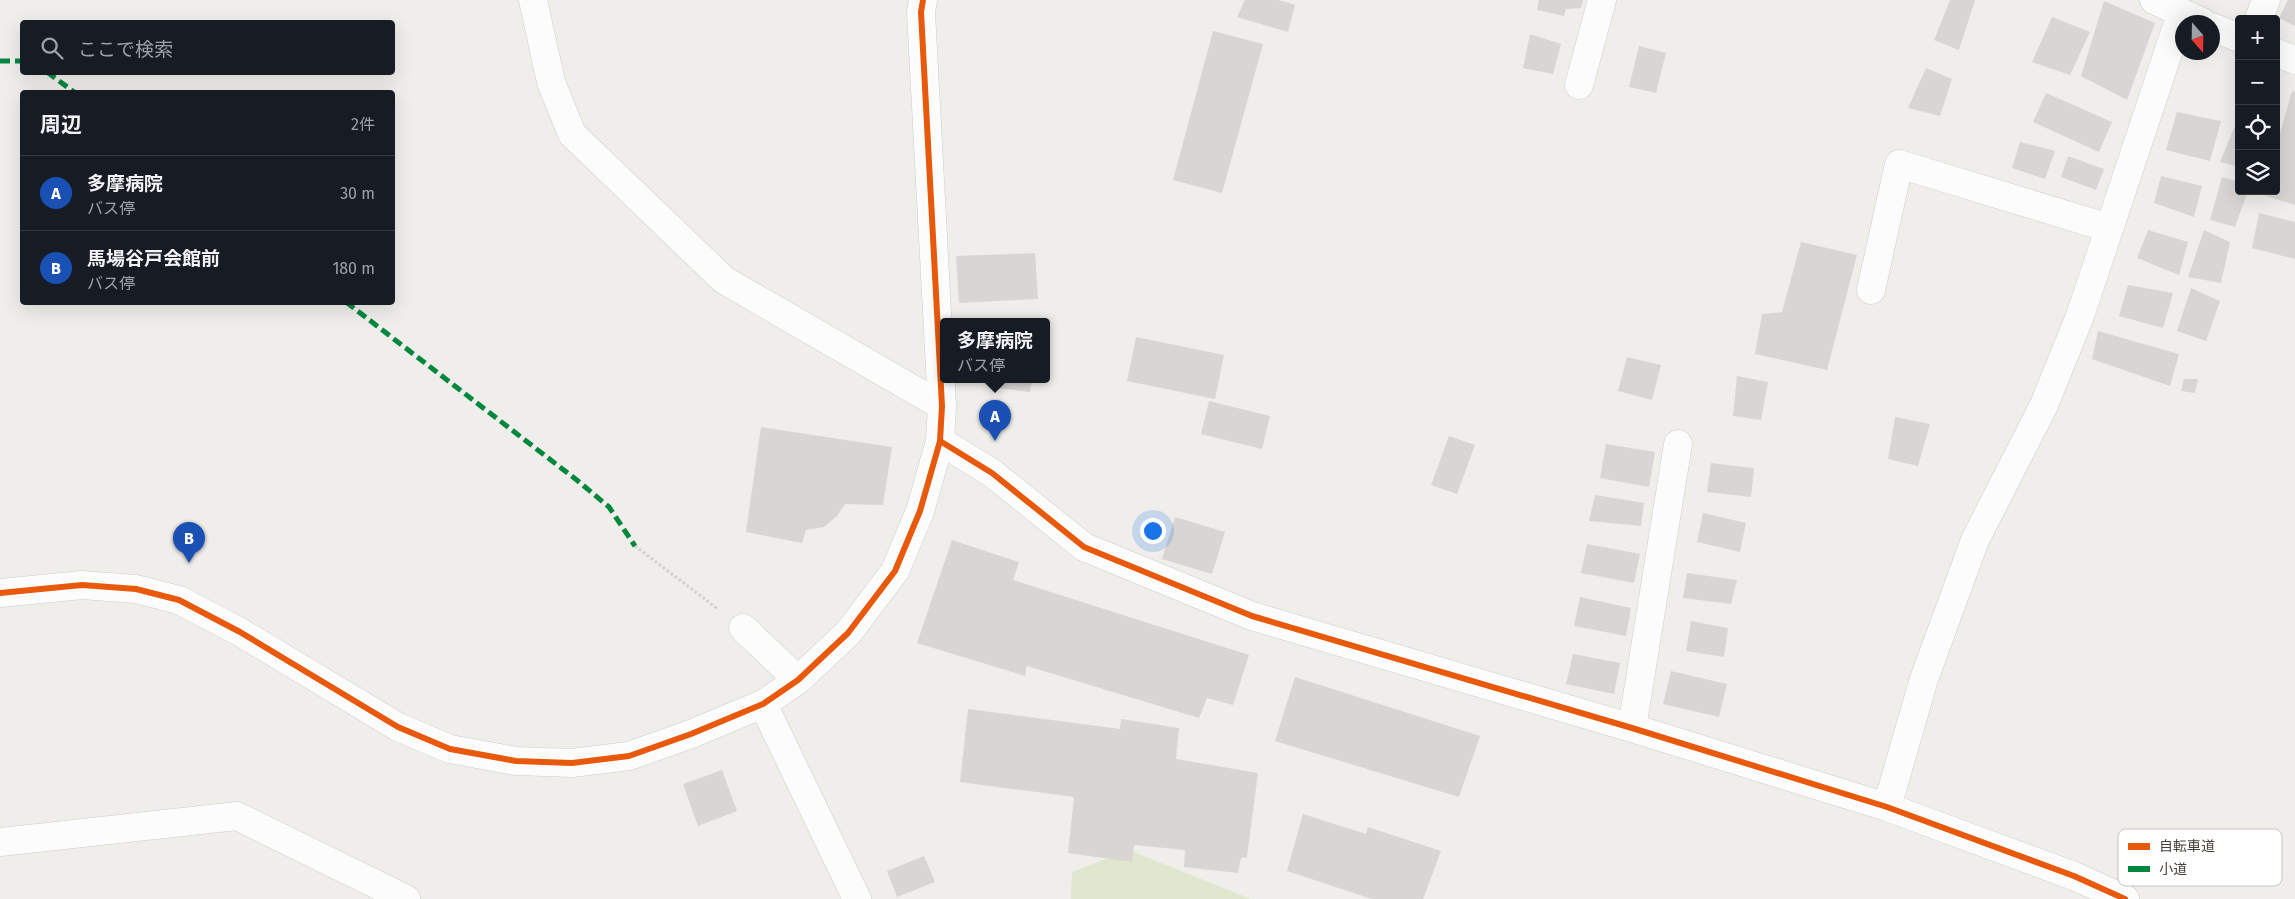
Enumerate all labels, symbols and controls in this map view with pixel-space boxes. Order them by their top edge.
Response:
north arrow [2175,15,2220,60]
map controls [2235,15,2280,195]
button: + [2235,15,2280,60]
search box [20,20,395,75]
icon: search [38,34,66,62]
text: ここで検索 [78,38,173,61]
button: − [2235,60,2280,105]
button: locate [2235,105,2280,150]
text: 周辺 [40,112,82,138]
text: 2件 [351,115,375,134]
button: layers [2235,150,2280,195]
text: 多摩病院 [87,172,163,195]
text: A [51,184,61,203]
text: 30 m [340,184,375,203]
text: バス停 [87,199,135,218]
text: 馬場谷戸会館前 [87,247,220,270]
text: B [51,259,61,278]
text: 180 m [332,259,375,278]
text: バス停 [87,274,135,293]
popup [940,318,1050,383]
text: 多摩病院 [957,329,1033,352]
text: バス停 [957,356,1005,375]
pin: A [979,400,1011,441]
your location [1140,518,1166,544]
pin: B [173,522,205,563]
legend [2118,829,2282,886]
text: 自転車道 [2159,838,2215,855]
text: 小道 [2159,861,2187,878]

